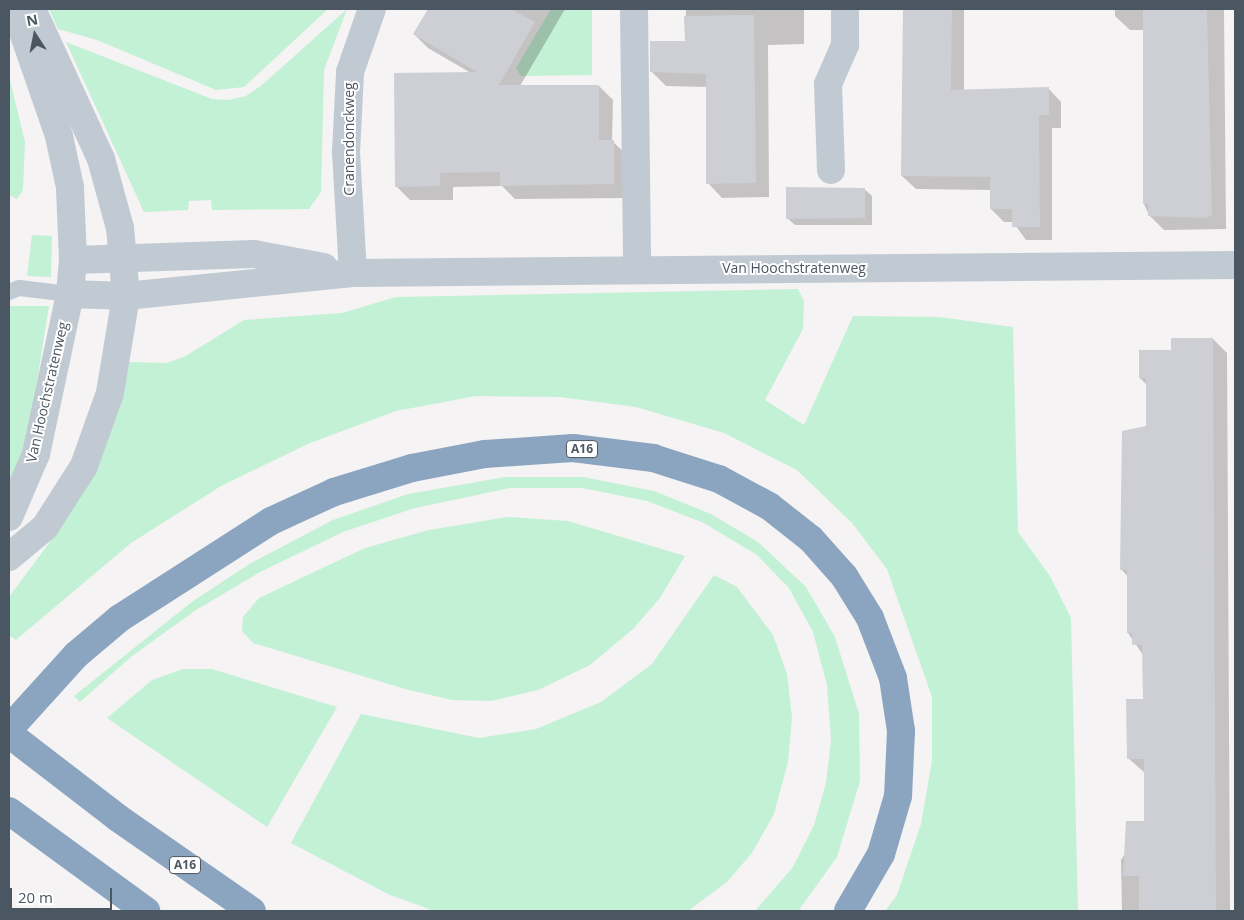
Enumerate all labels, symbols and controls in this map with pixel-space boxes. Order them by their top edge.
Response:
text: N [25,9,39,30]
north arrow [10,10,60,60]
street label: Cranendonckweg [341,82,357,196]
street label: Van Hoochstratenweg [722,260,866,276]
street label: Van Hoochstratenweg [23,320,71,464]
road number: A16 [566,439,598,458]
road number: A16 [169,856,201,874]
scale bar [12,878,115,910]
text: 20 m [18,887,53,907]

